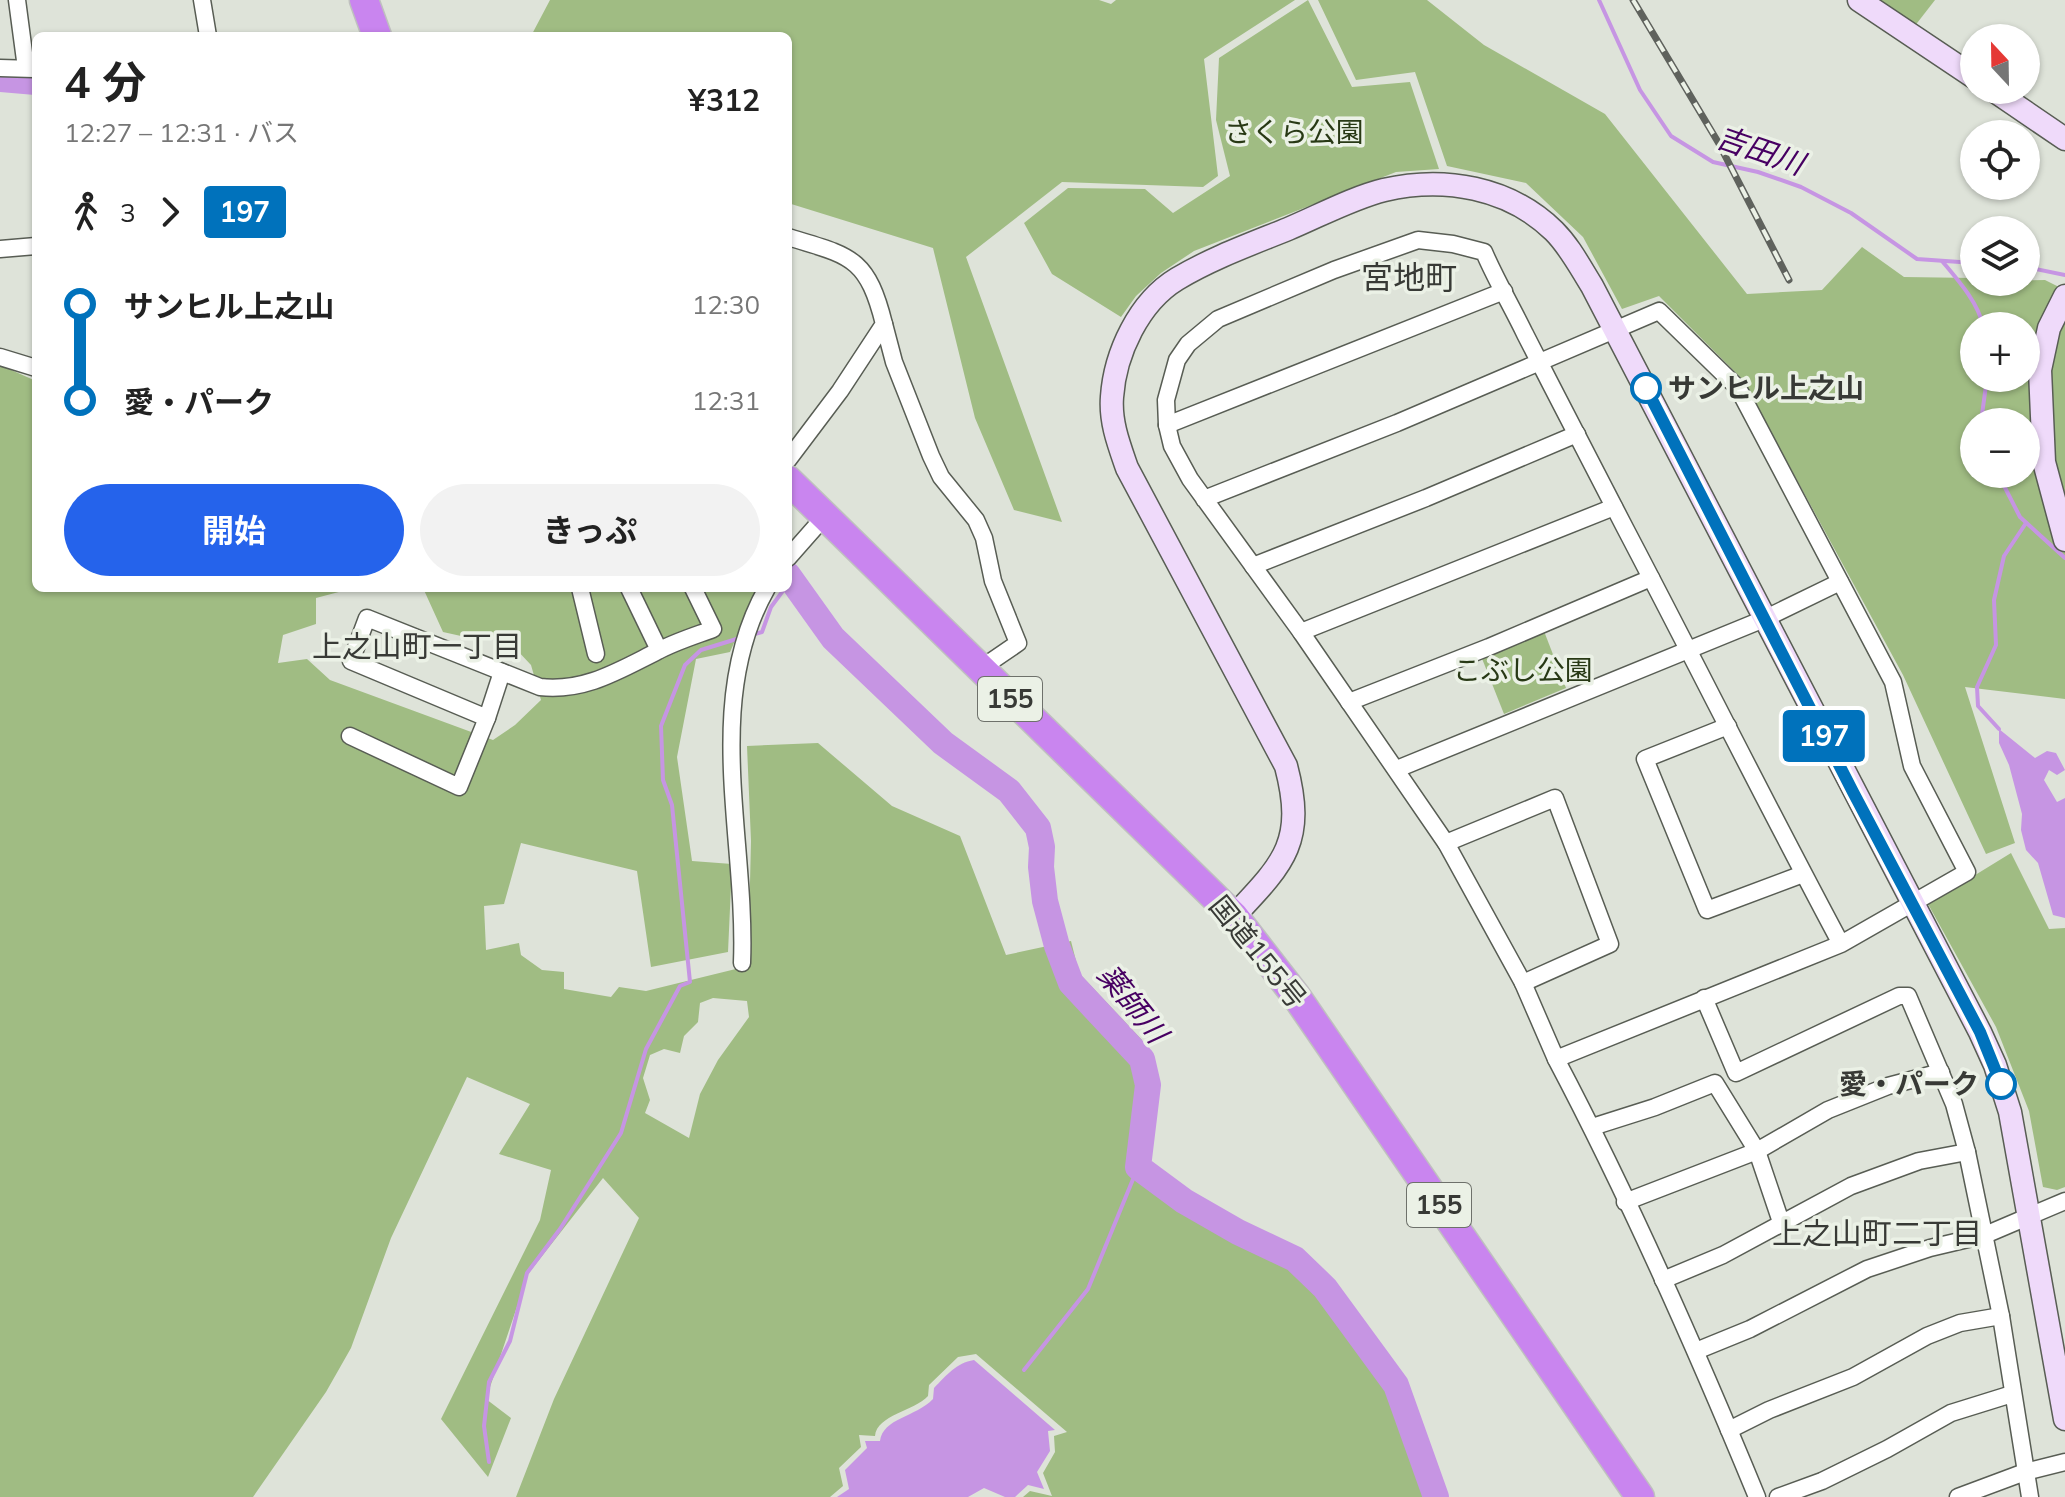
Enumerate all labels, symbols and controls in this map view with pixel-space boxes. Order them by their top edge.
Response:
north arrow [1960,24,2040,104]
map controls [1960,24,2040,488]
text: 4 分 [64,54,146,109]
text: ¥312 [688,81,760,119]
park label: さくら公園 [1224,114,1364,149]
text: 12:27 – 12:31 · バス [64,116,299,149]
water label: 吉田川 [1712,117,1812,184]
button: locate [1960,120,2040,200]
icon: walk [64,190,108,234]
icon: forward [148,190,192,234]
text: 197 [220,194,270,229]
text: 3 [120,196,136,229]
button: layers [1960,216,2040,296]
district label: 宮地町 [1361,257,1457,297]
text: サンヒル上之山 [124,287,334,325]
text: 12:30 [692,288,760,321]
button: + [1960,312,2040,392]
place label: サンヒル上之山 [1668,370,1864,405]
marker: サンヒル上之山 [1631,373,1661,403]
text: 愛・パーク [124,383,274,421]
text: 12:31 [692,384,760,417]
button: − [1960,408,2040,488]
button: 開始 [64,484,404,576]
button: きっぷ [420,484,760,576]
district label: 上之山町一丁目 [312,627,522,665]
park label: こぶし公園 [1453,652,1593,687]
road number: 155 [978,677,1042,721]
line badge: 197 [1778,710,1870,762]
text: 197 [1799,718,1849,753]
street label: 国道155号 [1202,888,1314,1015]
water label: 薬師川 [1090,956,1178,1053]
place label: 愛・パーク [1839,1066,1979,1101]
marker: 愛・パーク [1986,1069,2016,1099]
road number: 155 [1407,1183,1471,1227]
district label: 上之山町二丁目 [1772,1214,1982,1252]

